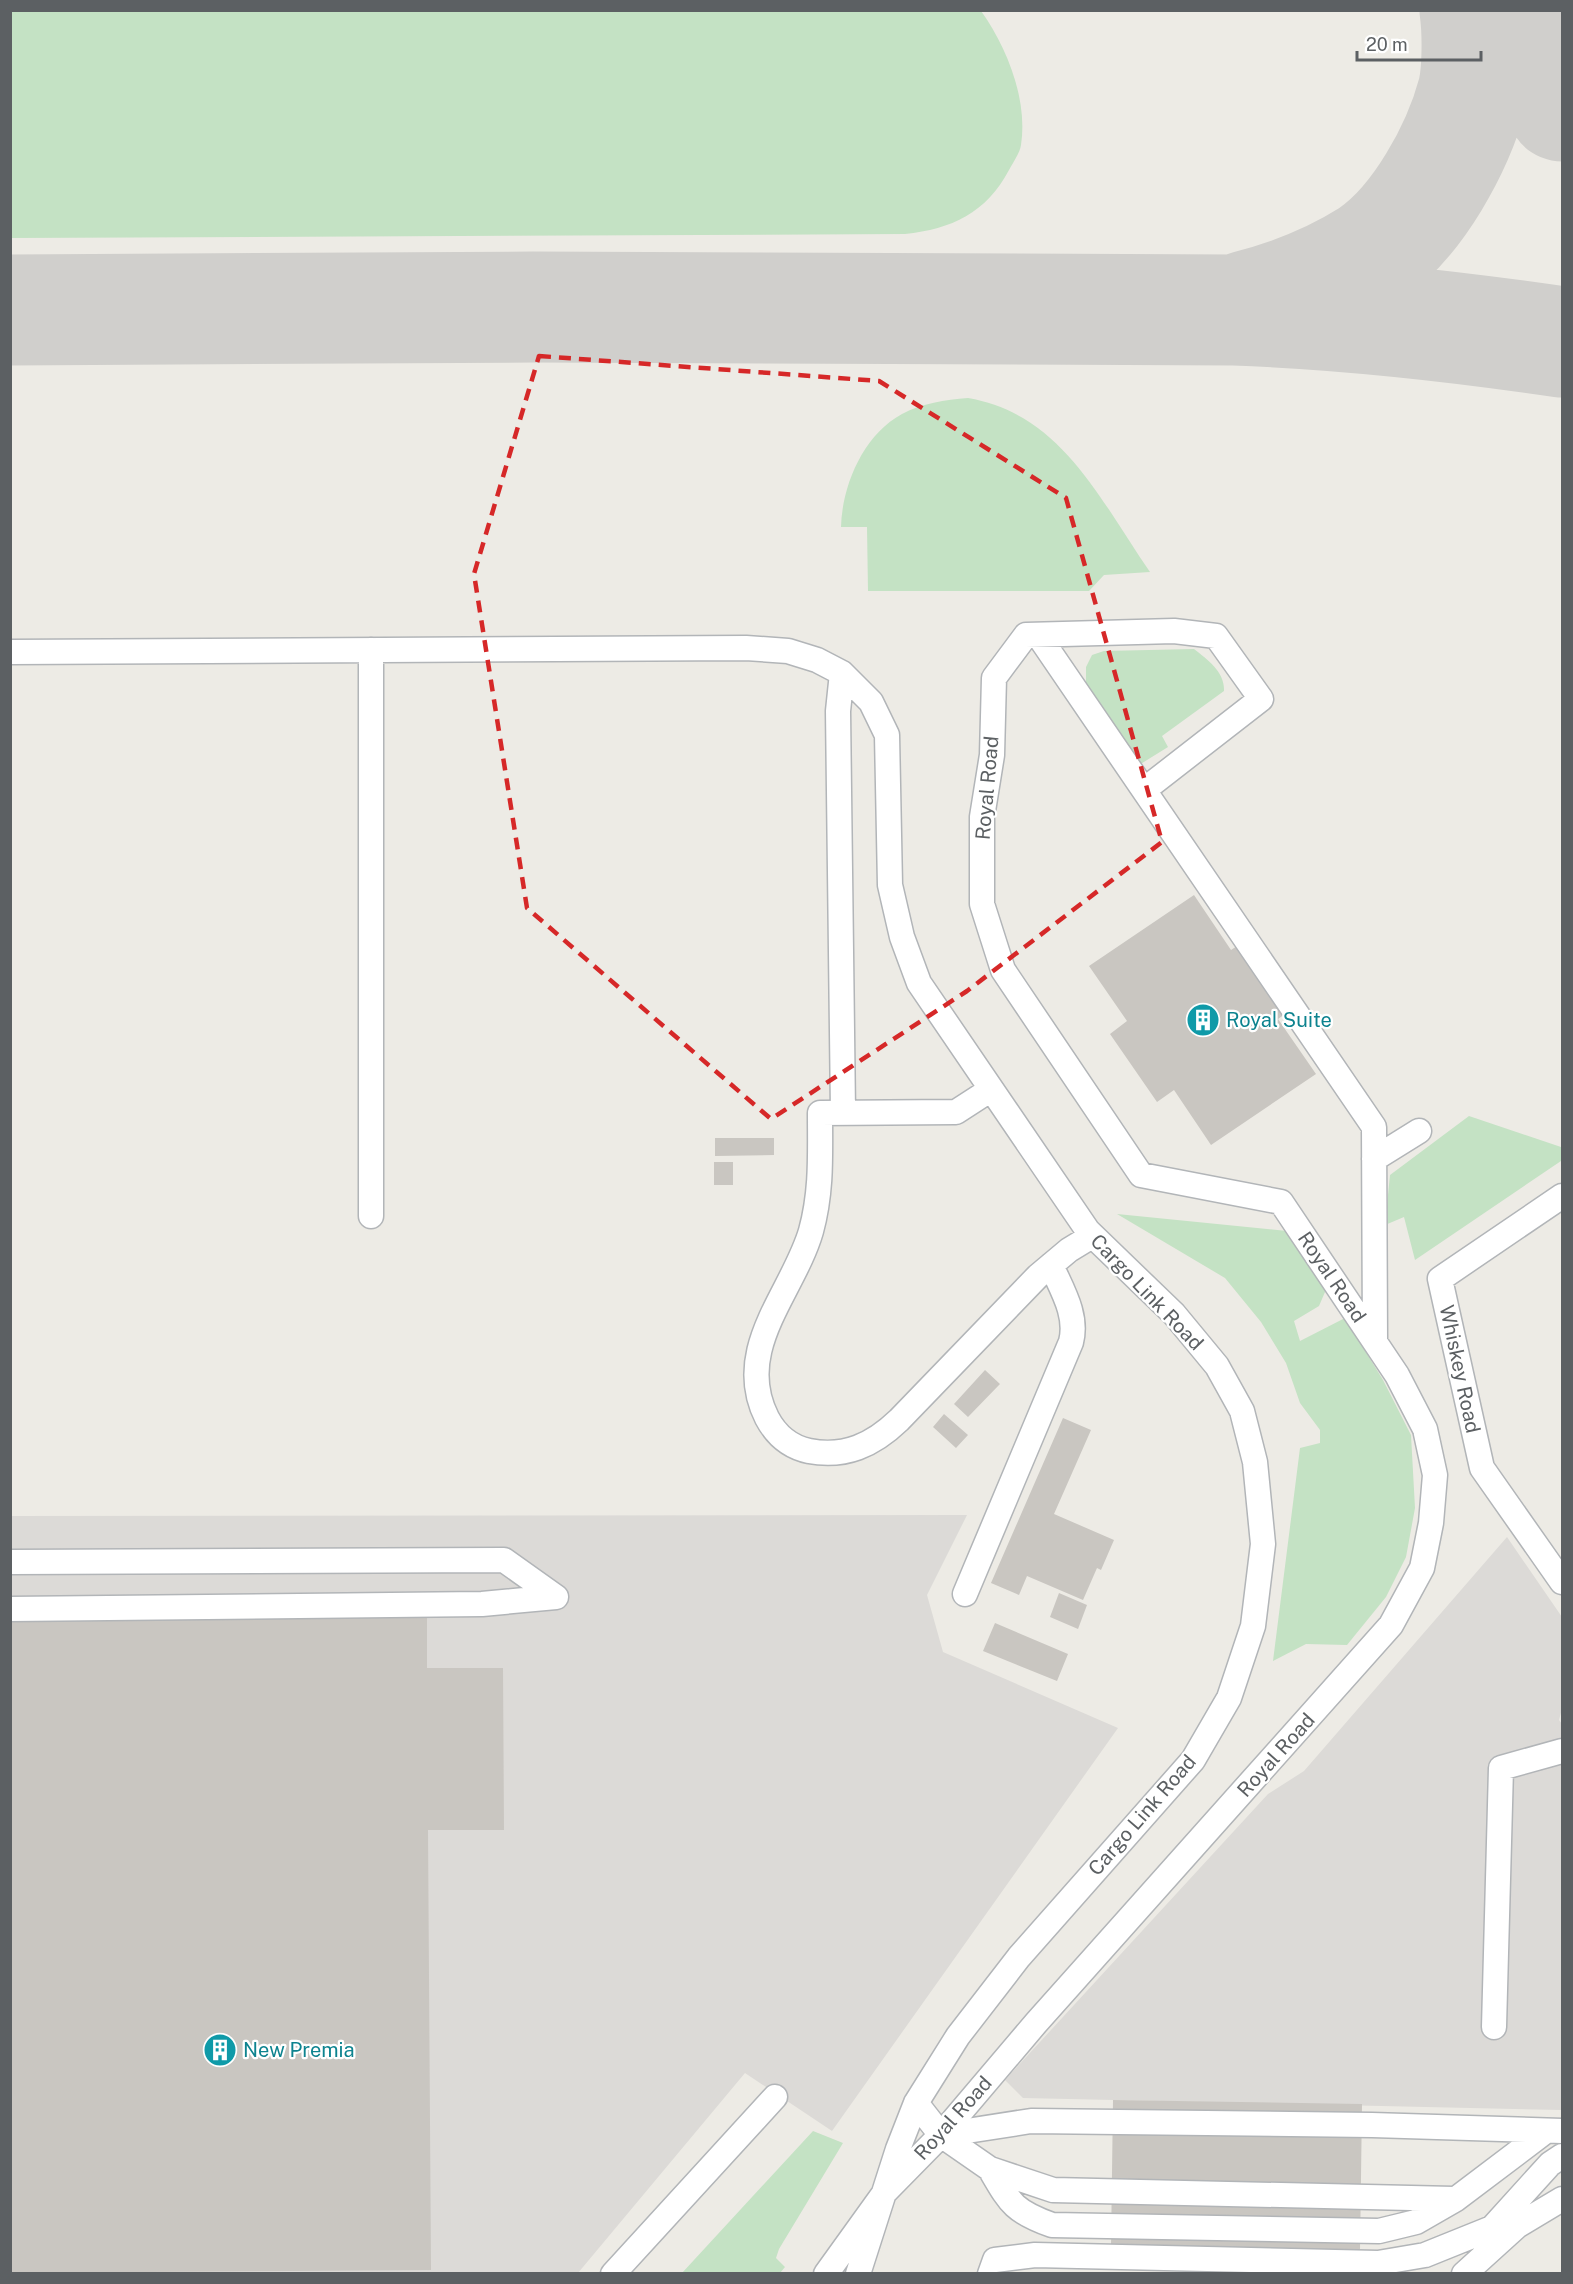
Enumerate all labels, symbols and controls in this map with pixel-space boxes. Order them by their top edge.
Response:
scale bar [1357,24,1482,62]
text: 20 m [1366,34,1408,55]
street label: Royal Road [971,735,1003,841]
building icon: Royal Suite [1185,1002,1221,1038]
place label: Royal Suite [1226,1008,1332,1032]
street label: Royal Road [1293,1227,1371,1327]
street label: Cargo Link Road [1086,1229,1208,1355]
street label: Whiskey Road [1435,1303,1485,1435]
street label: Royal Road [1232,1708,1320,1802]
street label: Cargo Link Road [1083,1750,1201,1880]
building icon: New Premia [202,2032,238,2068]
place label: New Premia [243,2038,355,2062]
street label: Royal Road [909,2071,997,2165]

